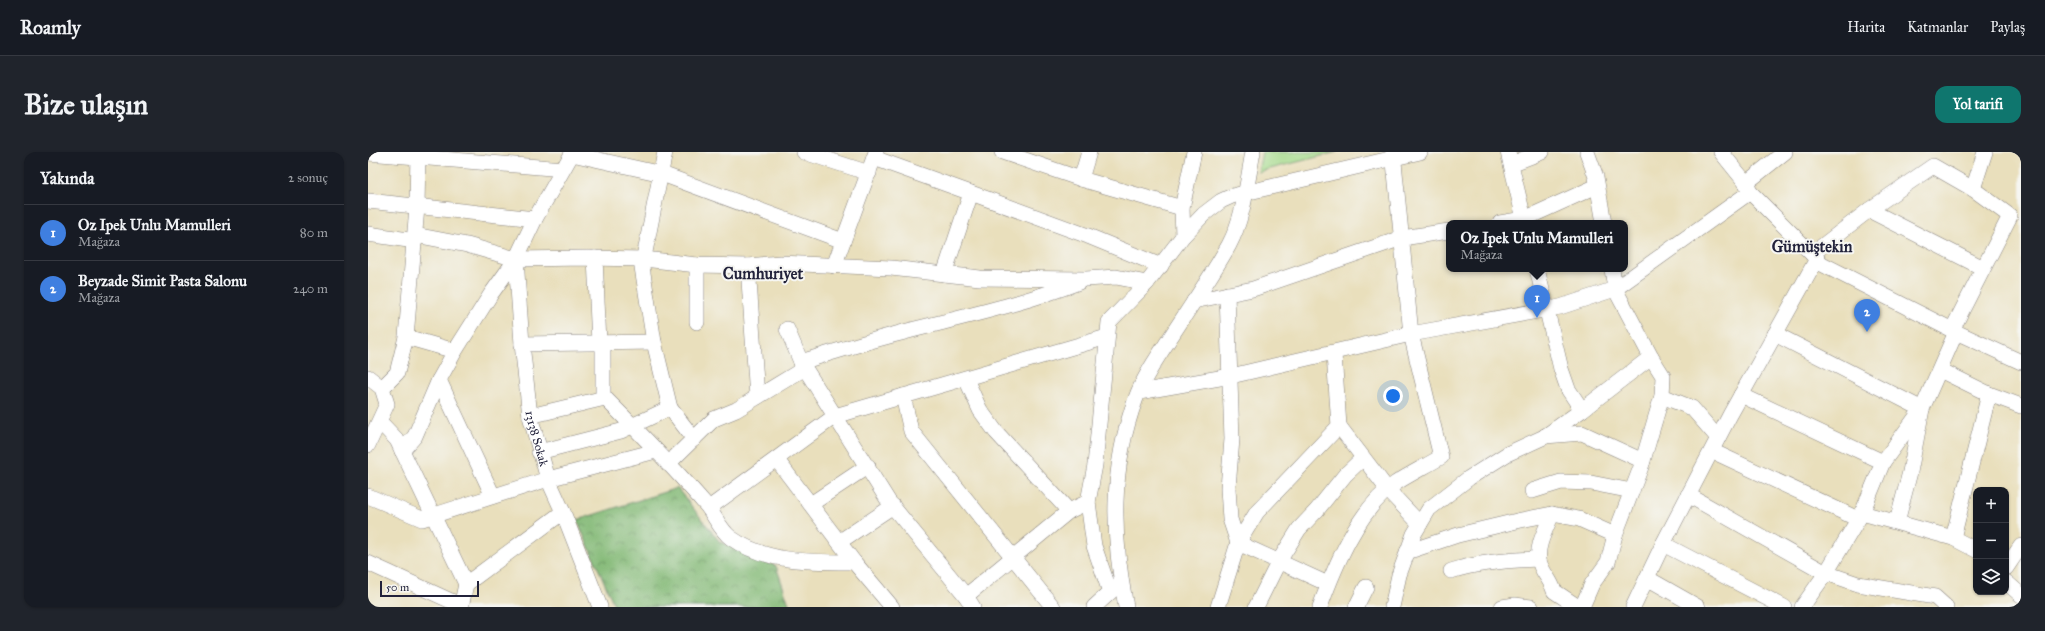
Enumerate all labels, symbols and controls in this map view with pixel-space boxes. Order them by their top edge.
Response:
text: Roamly [20,16,81,39]
text: Harita [1847,19,1885,36]
text: Katmanlar [1907,19,1968,36]
text: Paylaş [1990,19,2025,36]
button: Yol tarifi [1935,86,2021,123]
text: Bize ulaşın [24,87,148,122]
text: Yakında [40,168,94,189]
text: 2 sonuç [288,170,328,186]
text: Oz Ipek Unlu Mamulleri [78,216,231,234]
popup [1446,220,1628,272]
text: 1 [50,225,56,241]
text: 80 m [300,225,328,241]
text: Oz Ipek Unlu Mamulleri [1461,229,1613,247]
text: Mağaza [78,234,120,250]
district label: Gümüştekin [1772,237,1853,257]
text: Mağaza [1461,247,1503,263]
district label: Cumhuriyet [723,264,803,284]
text: Beyzade Simit Pasta Salonu [78,272,247,290]
text: 2 [50,281,56,297]
text: 240 m [293,281,328,297]
pin: 1 [1524,285,1550,318]
text: Mağaza [78,290,120,306]
pin: 2 [1854,299,1880,332]
your location [1383,386,1403,406]
street label: 13138 Sokak [522,410,551,468]
map controls [1973,487,2009,595]
button: + [1973,487,2009,523]
button: − [1973,523,2009,559]
button: layers [1973,559,2009,595]
scale bar [380,579,479,598]
text: 50 m [386,581,409,594]

